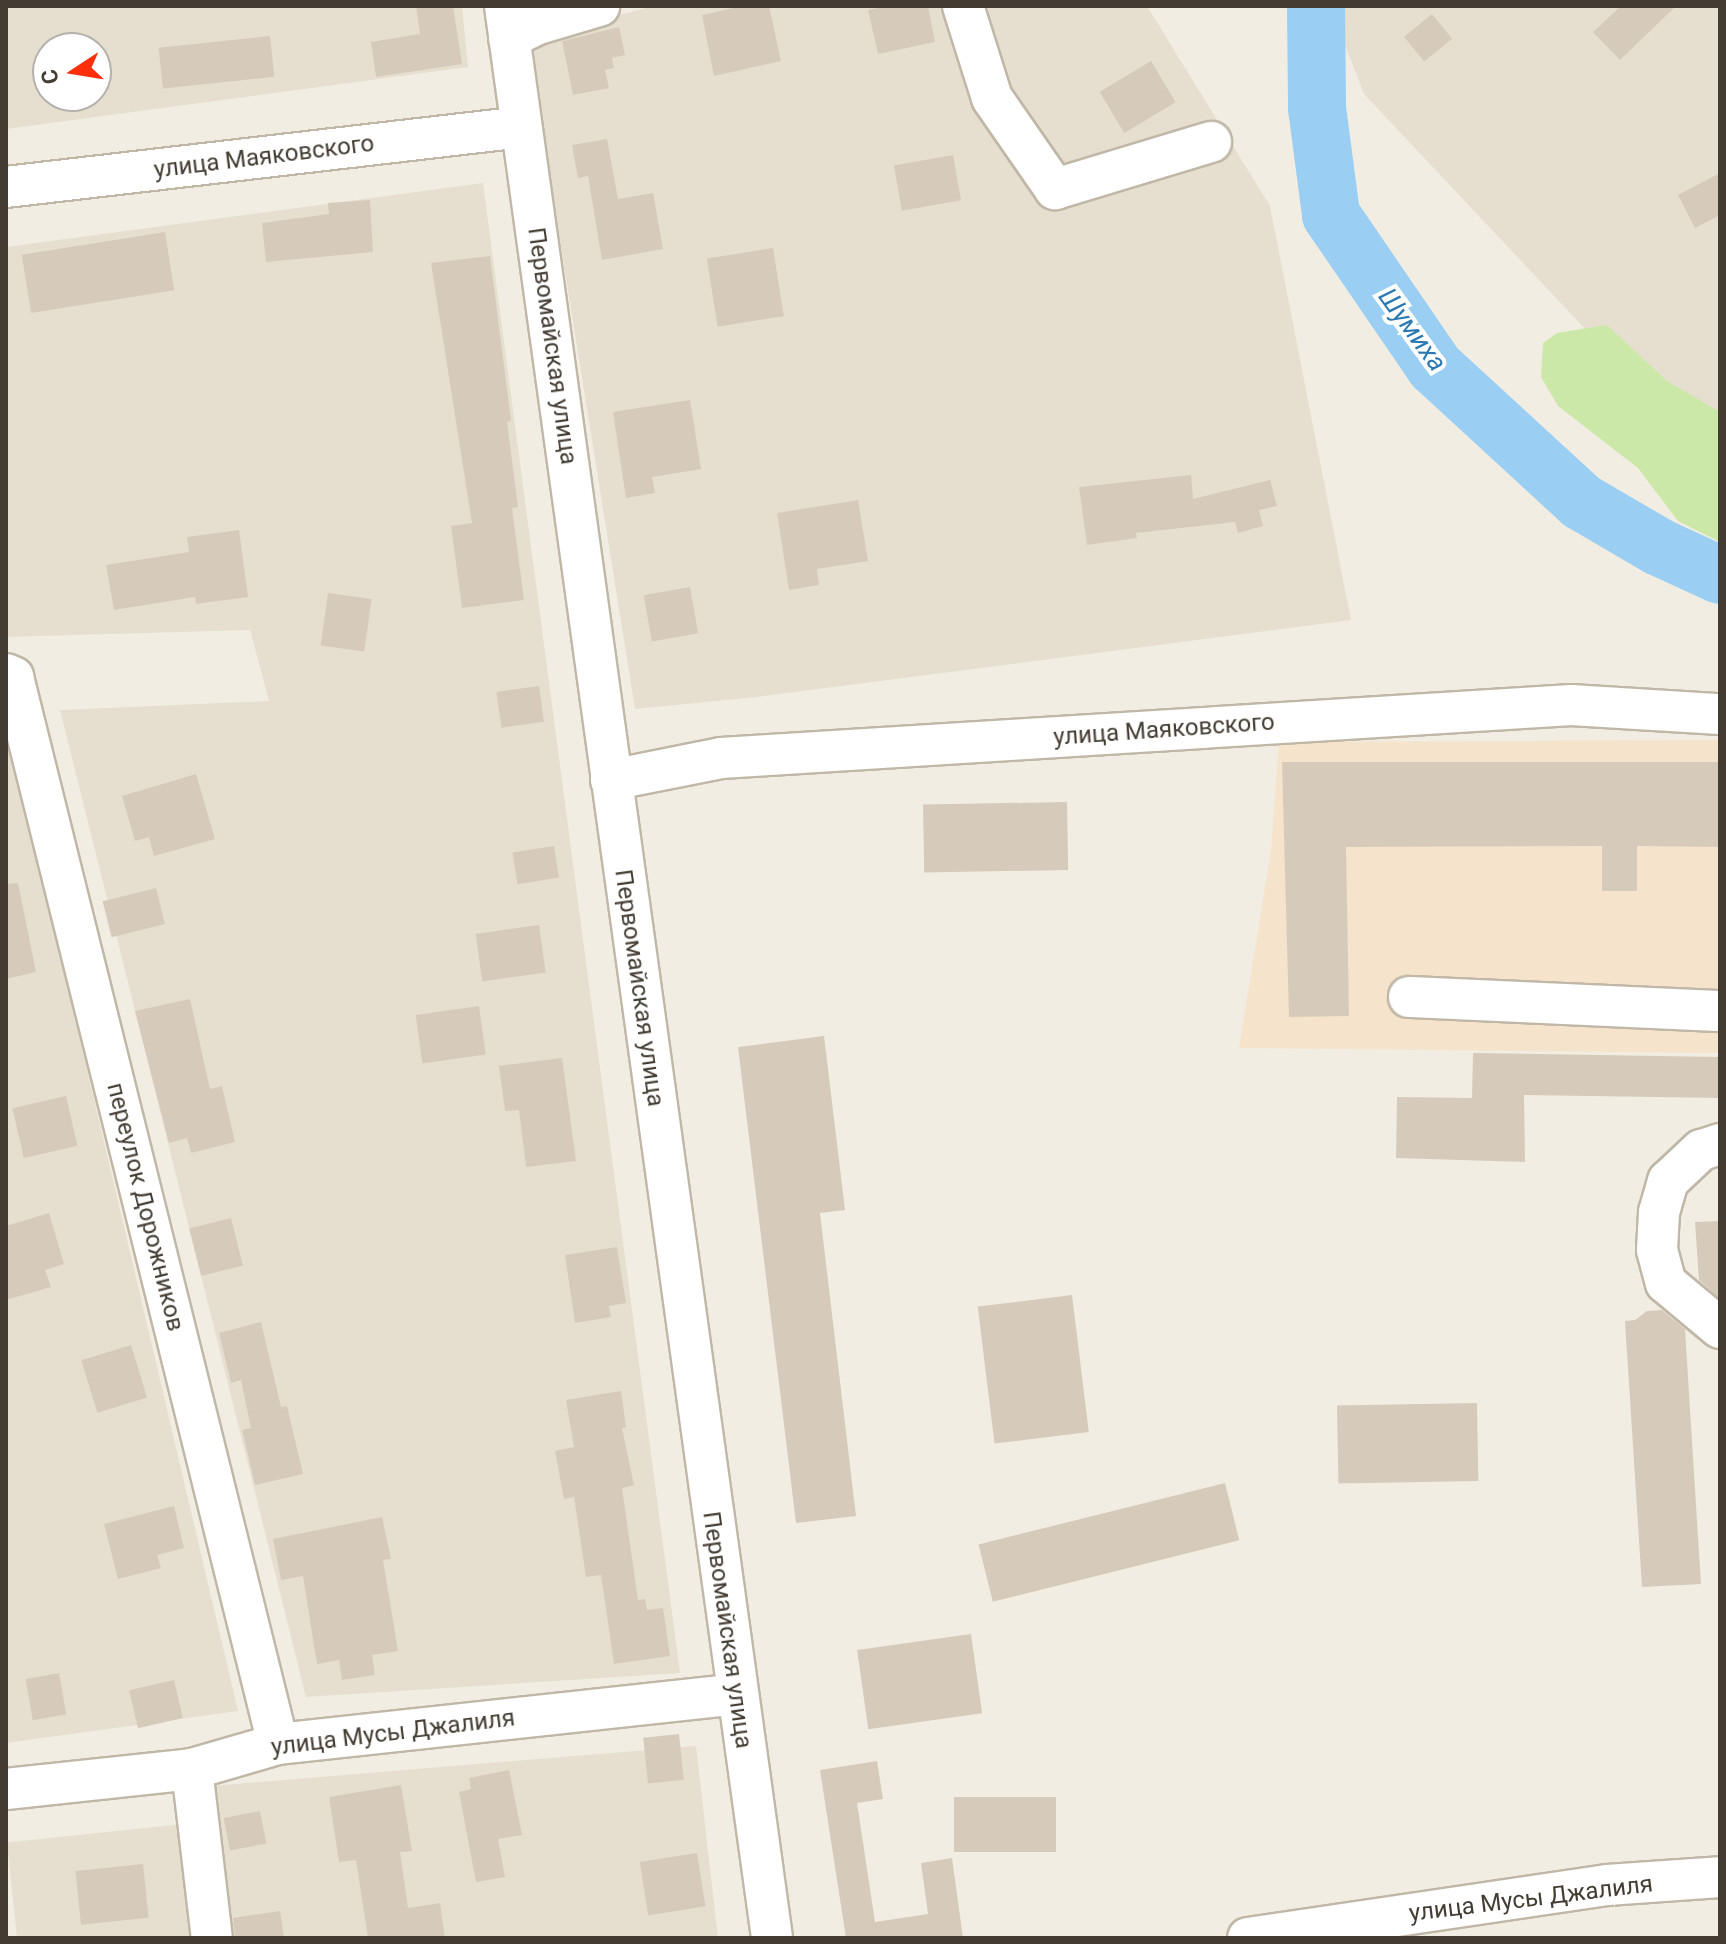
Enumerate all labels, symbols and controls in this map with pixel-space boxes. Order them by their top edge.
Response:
north arrow [32,32,112,112]
text: С [36,67,64,86]
street label: улица Маяковского [152,129,376,185]
street label: Первомайская улица [521,226,583,466]
water label: Шумиха [1371,282,1453,378]
street label: улица Маяковского [1052,708,1276,752]
street label: Первомайская улица [608,868,670,1108]
street label: переулок Дорожников [100,1080,190,1334]
street label: Первомайская улица [696,1510,758,1750]
street label: улица Мусы Джалиля [269,1704,517,1762]
street label: улица Мусы Джалиля [1407,1870,1655,1928]

